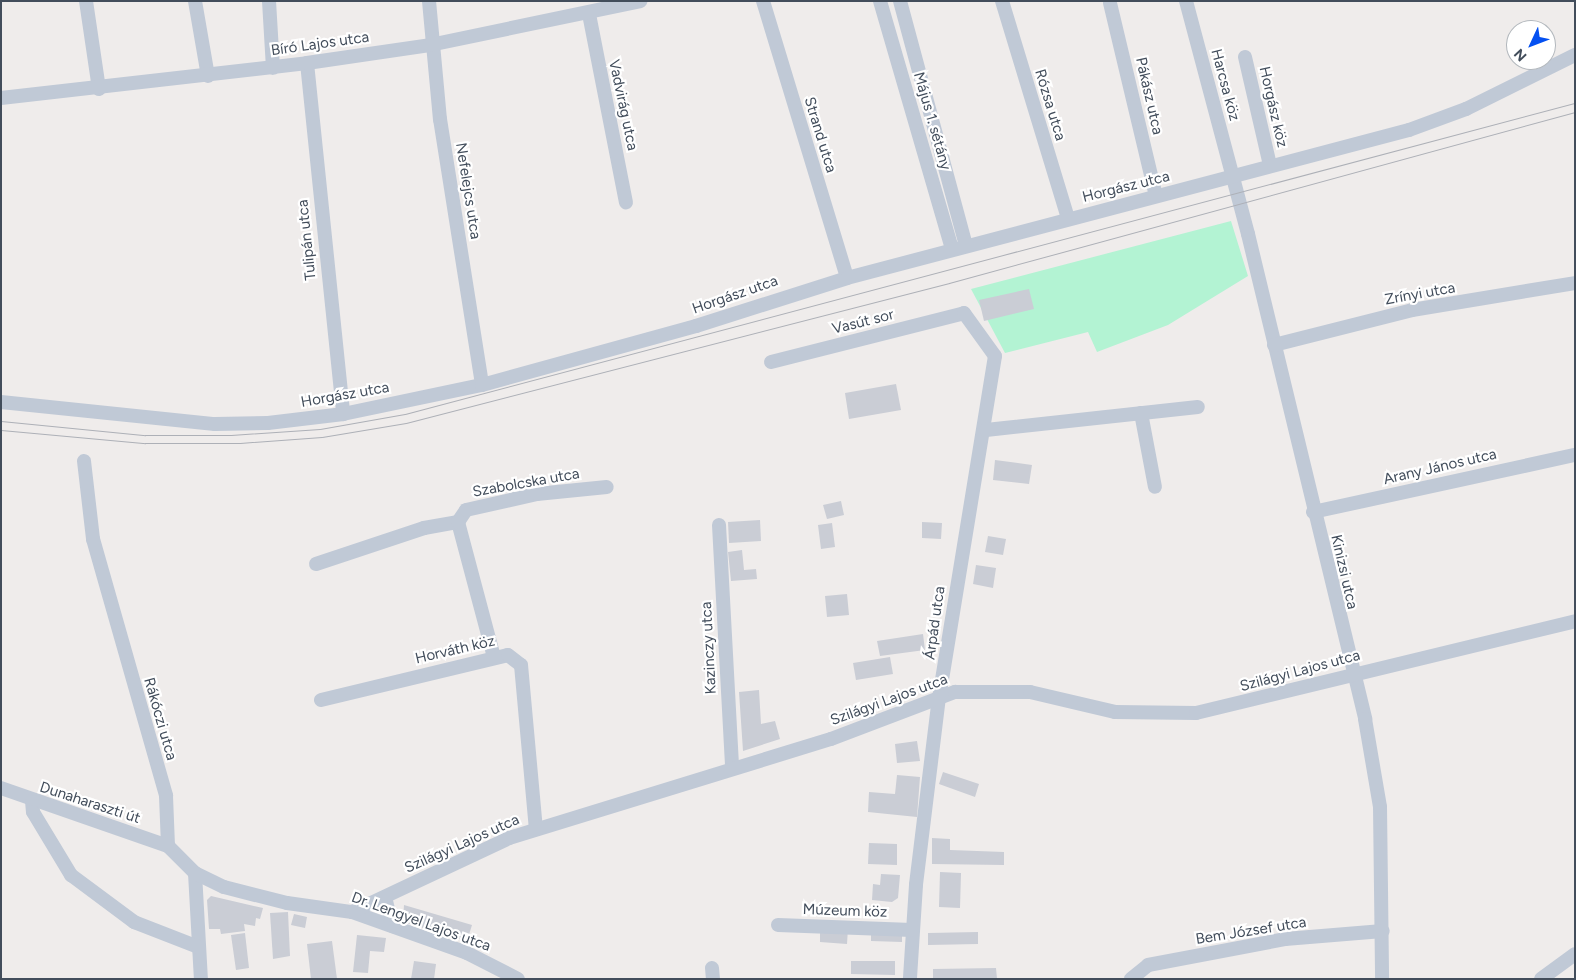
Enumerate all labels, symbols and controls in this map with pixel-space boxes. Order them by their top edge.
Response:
north arrow [1506,20,1556,70]
street label: Bíró Lajos utca [270,28,370,60]
text: N [1510,45,1530,65]
street label: Harcsa köz [1207,47,1243,123]
street label: Pákász utca [1131,56,1167,136]
street label: Vadvirág utca [605,58,641,152]
street label: Horgász köz [1255,65,1291,149]
street label: Rózsa utca [1031,67,1069,143]
street label: Május 1. sétány [909,70,955,172]
street label: Strand utca [800,95,840,175]
street label: Nefelejcs utca [451,141,485,241]
street label: Horgász utca [1080,167,1172,207]
street label: Tulipán utca [294,199,320,281]
street label: Horgász utca [690,272,780,318]
street label: Zrínyi utca [1383,279,1457,309]
street label: Vasút sor [830,306,896,338]
street label: Horgász utca [299,378,391,412]
street label: Arany János utca [1382,445,1498,489]
street label: Szabolcska utca [471,465,581,501]
street label: Kinizsi utca [1327,533,1361,611]
street label: Árpád utca [921,585,949,661]
street label: Kazinczy utca [698,601,720,695]
street label: Horváth köz [413,632,497,668]
street label: Szilágyi Lajos utca [1238,646,1362,696]
street label: Szilágyi Lajos utca [828,670,950,730]
street label: Rákóczi utca [140,676,180,762]
street label: Dunaharaszti út [37,778,143,828]
street label: Szilágyi Lajos utca [402,811,522,877]
street label: Dr. Lengyel Lajos utca [349,888,493,956]
street label: Múzeum köz [802,901,888,921]
street label: Bem József utca [1194,913,1308,949]

